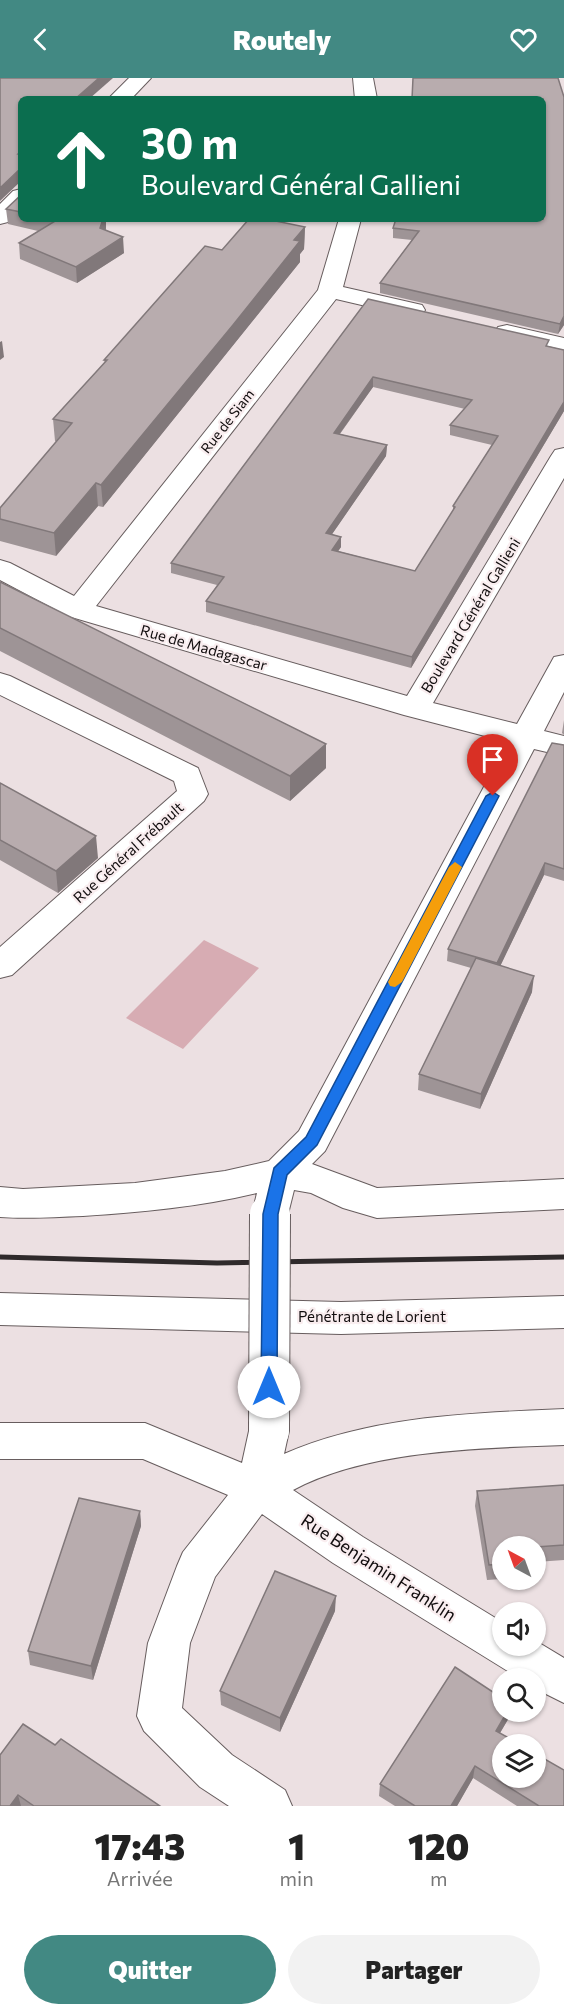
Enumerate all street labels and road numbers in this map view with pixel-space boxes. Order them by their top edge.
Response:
street label: Rue de Siam [197,386,257,456]
street label: Boulevard Général Gallieni [417,534,523,696]
street label: Rue de Madagascar [139,620,269,674]
street label: Rue Général Frébault [69,798,187,906]
street label: Pénétrante de Lorient [298,1307,446,1325]
street label: Rue Benjamin Franklin [297,1509,461,1625]

